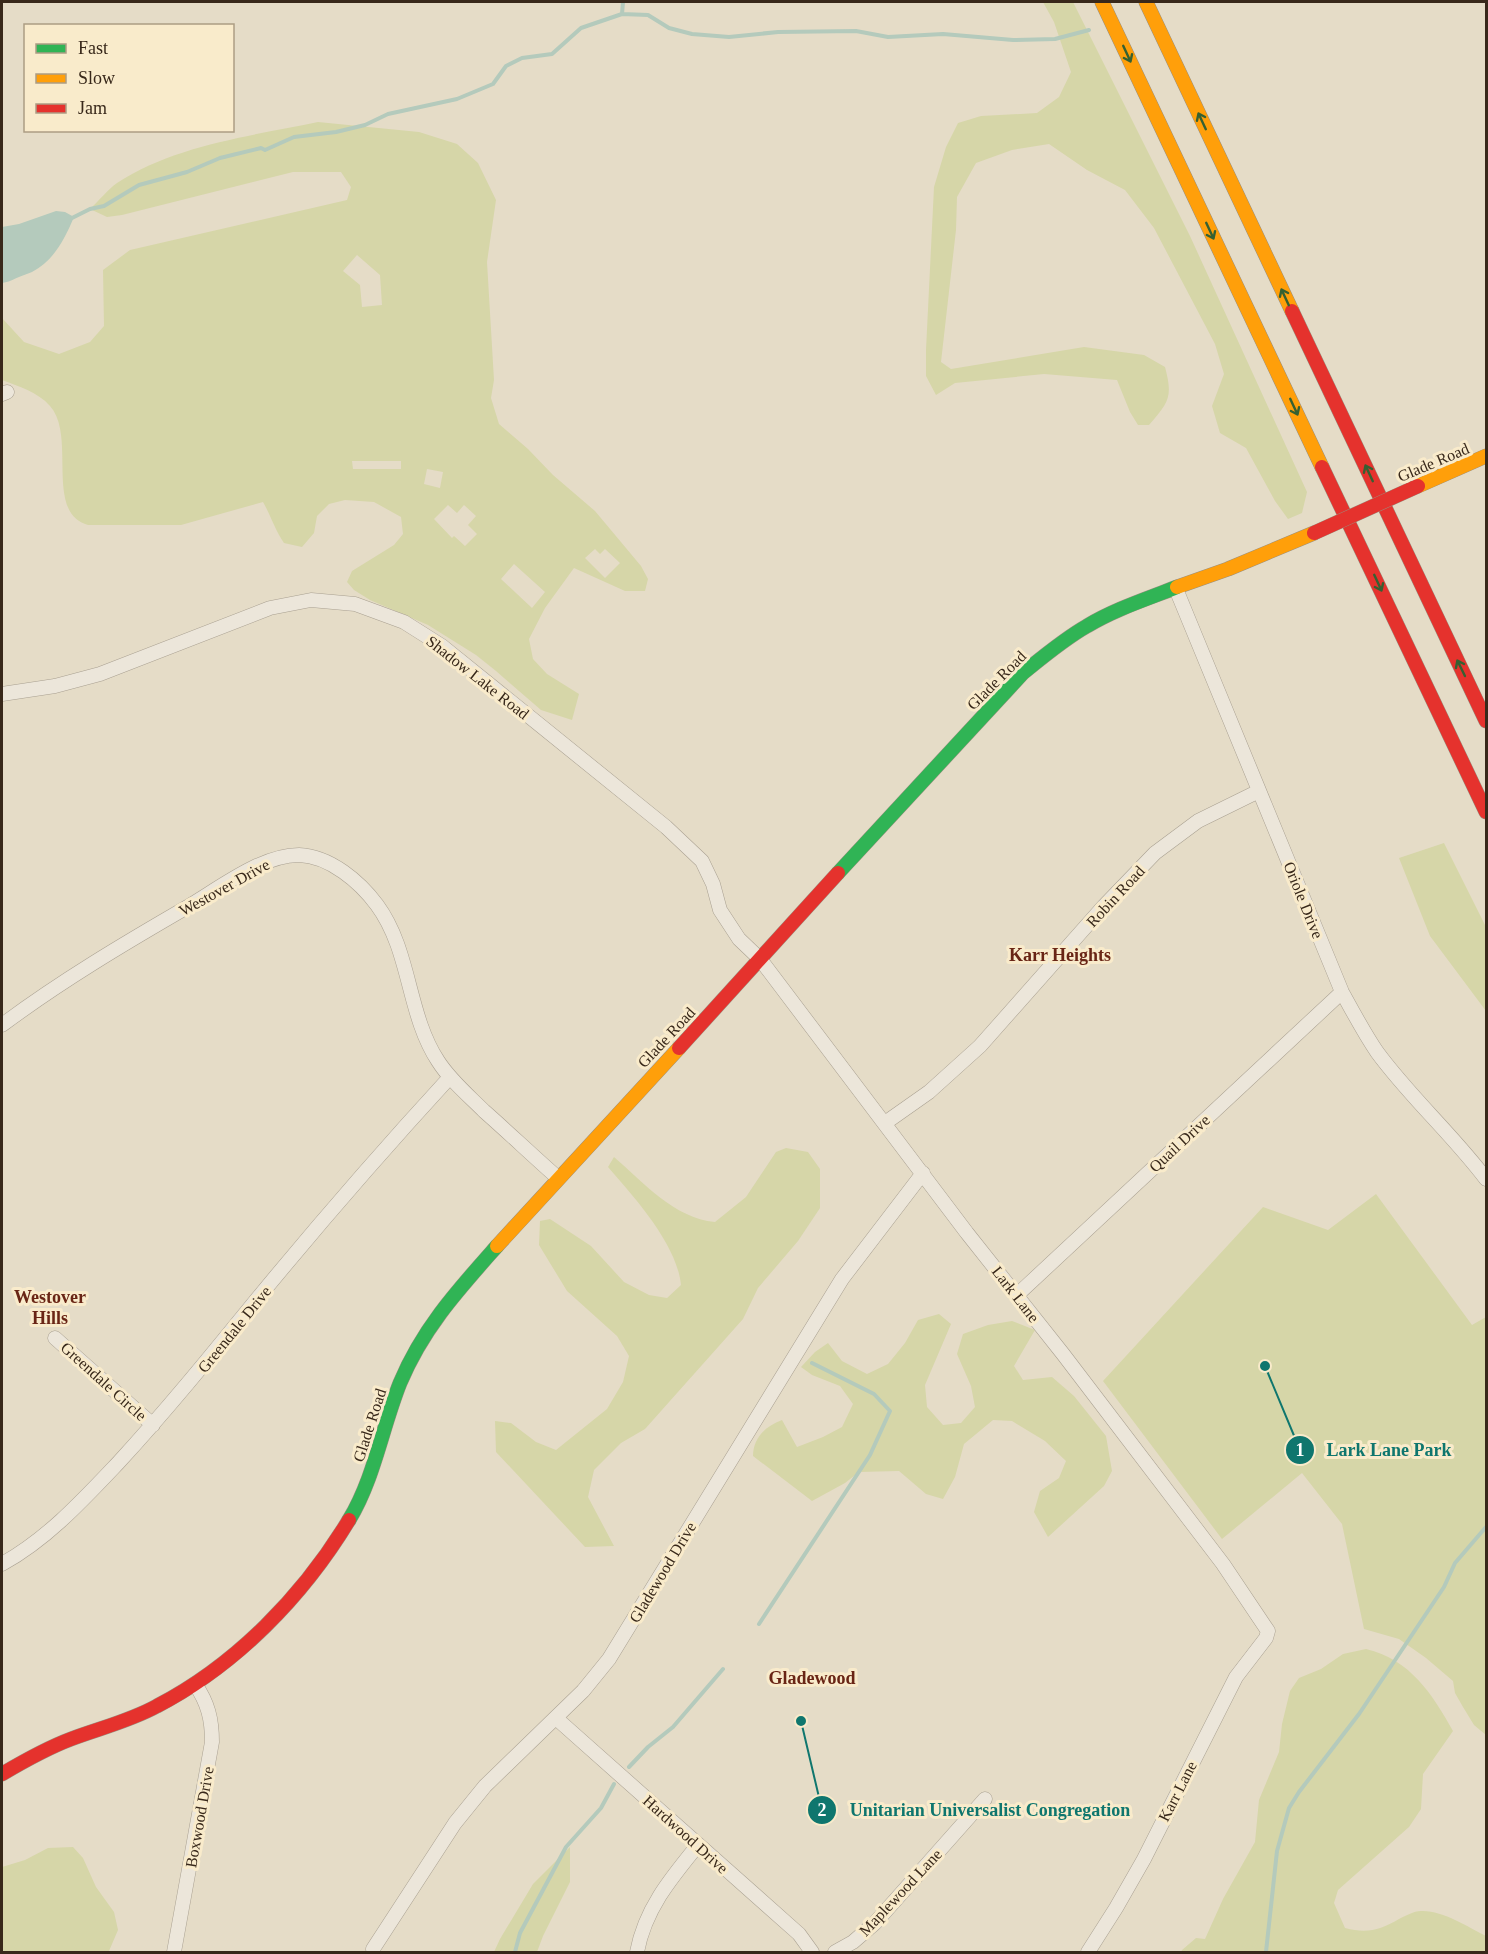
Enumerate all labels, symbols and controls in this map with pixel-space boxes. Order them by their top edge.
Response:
legend [24,24,234,132]
text: Fast [78,38,108,58]
one-way arrow [1121,45,1133,63]
text: Slow [78,68,115,88]
text: Jam [78,98,107,118]
one-way arrow [1195,112,1207,130]
one-way arrow [1205,221,1217,239]
one-way arrow [1279,288,1291,306]
one-way arrow [1289,397,1301,415]
street label: Glade Road [1395,440,1471,485]
one-way arrow [1362,465,1374,483]
one-way arrow [1372,573,1384,591]
street label: Shadow Lake Road [423,632,532,723]
street label: Glade Road [963,647,1029,713]
one-way arrow [1455,660,1466,678]
street label: Westover Drive [176,856,272,919]
street label: Oriole Drive [1280,859,1327,941]
street label: Robin Road [1083,862,1148,930]
district label: Karr Heights [1009,945,1111,965]
street label: Glade Road [634,1004,698,1071]
street label: Quail Drive [1146,1111,1213,1175]
street label: Lark Lane [989,1263,1043,1326]
street label: Greendale Drive [194,1283,274,1376]
district label: Westover Hills [14,1287,86,1328]
street label: Greendale Circle [58,1339,150,1424]
street label: Glade Road [350,1386,389,1464]
callout: Lark Lane Park [1285,1432,1464,1468]
text: 1 [1296,1440,1305,1460]
text: Lark Lane Park [1326,1440,1452,1460]
street label: Gladewood Drive [626,1519,699,1626]
district label: Gladewood [768,1668,856,1688]
street label: Karr Lane [1155,1758,1200,1824]
street label: Boxwood Drive [182,1765,217,1869]
street label: Hardwood Drive [640,1792,731,1877]
callout: Unitarian Universalist Congregation [807,1792,1142,1828]
text: 2 [818,1800,827,1820]
text: Unitarian Universalist Congregation [850,1800,1130,1820]
street label: Maplewood Lane [856,1845,946,1940]

